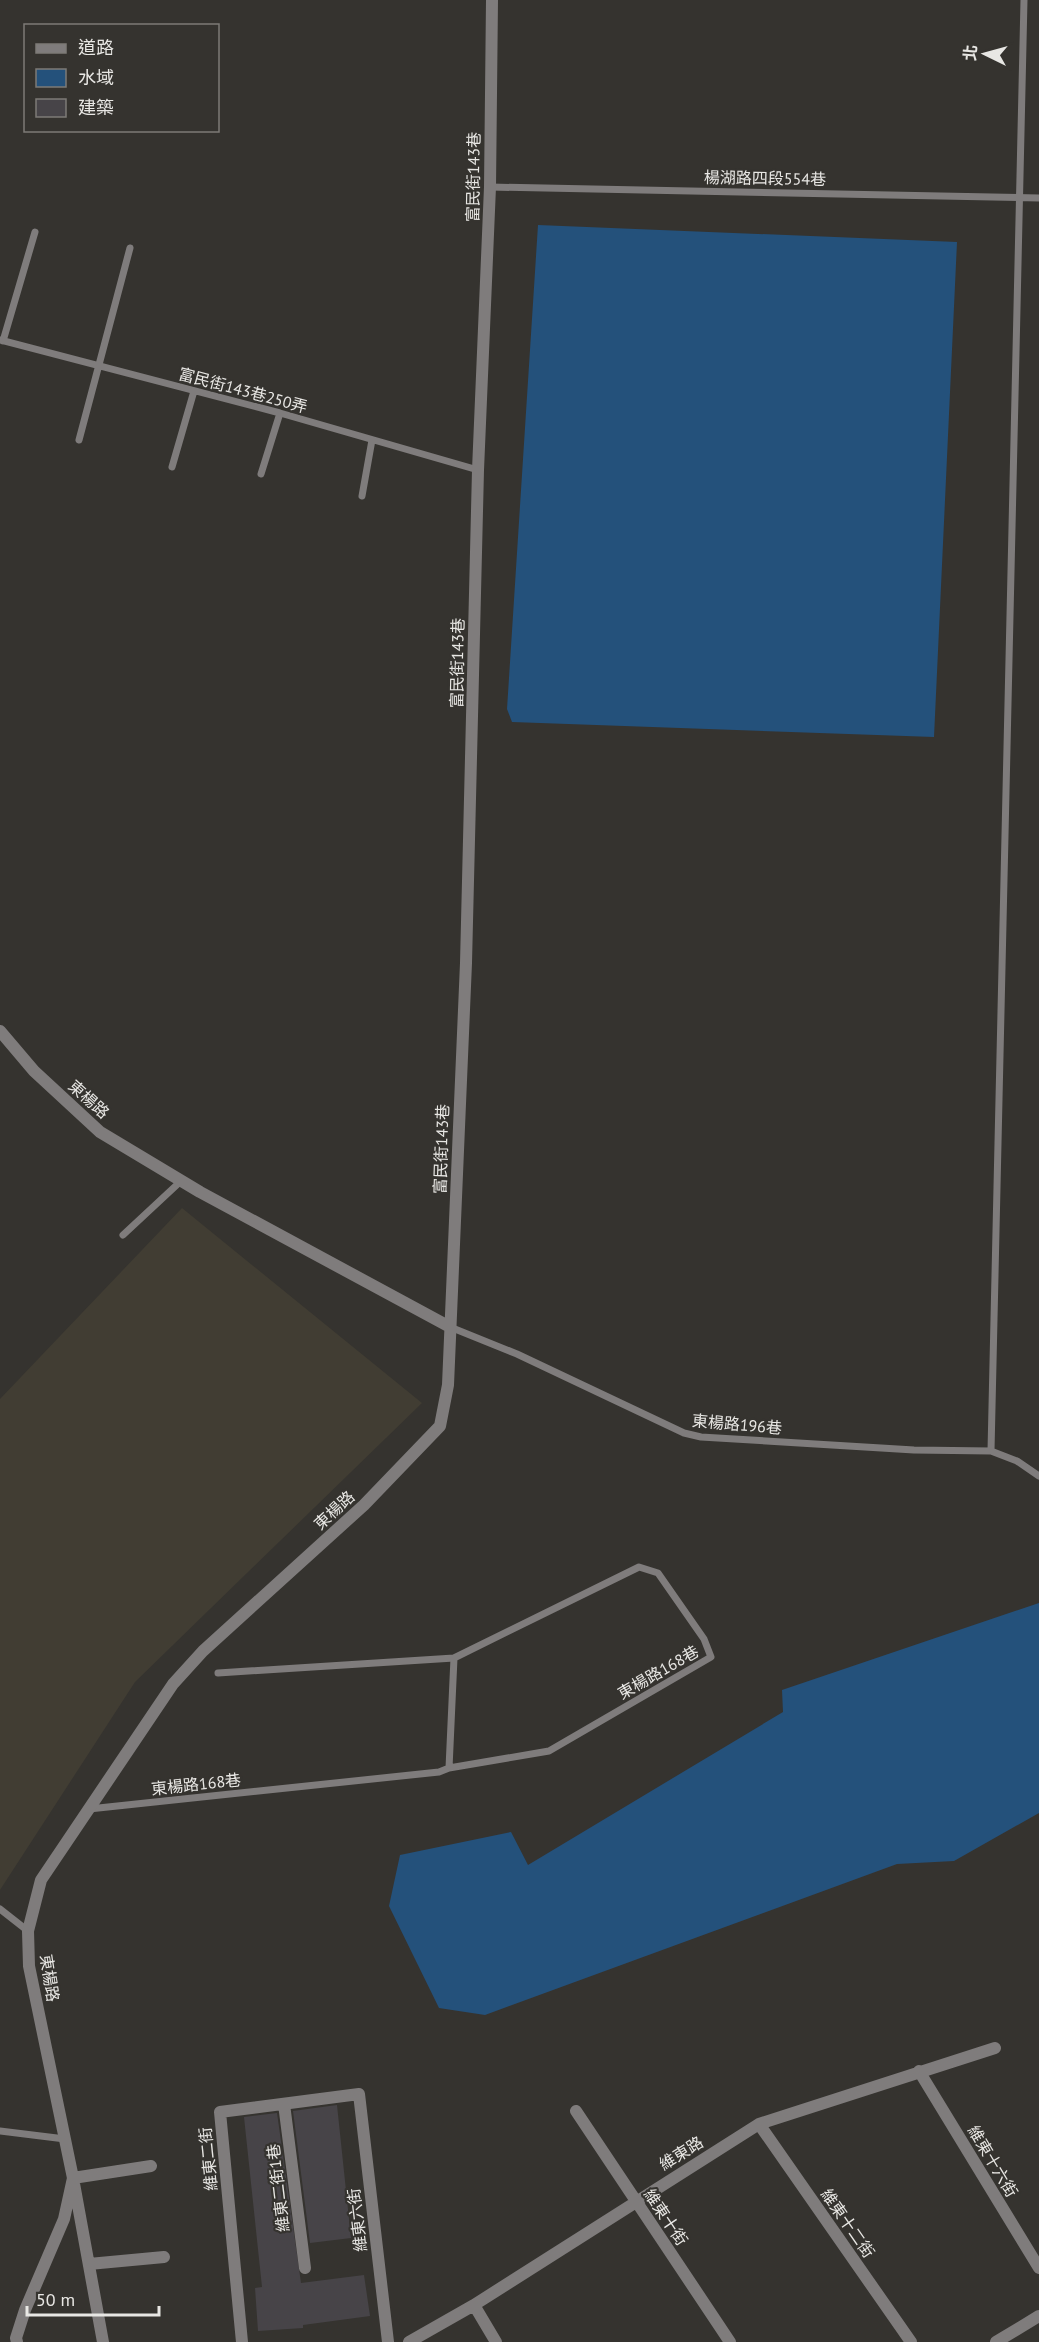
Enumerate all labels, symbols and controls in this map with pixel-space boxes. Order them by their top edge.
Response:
legend [24,24,219,132]
north arrow [955,24,1015,84]
text: 道路 [78,36,114,59]
text: 北 [959,44,981,62]
text: 水域 [78,66,114,89]
text: 建築 [78,96,114,119]
street label: 富民街143巷 [462,132,484,222]
street label: 楊湖路四段554巷 [704,167,826,189]
street label: 富民街143巷250弄 [177,363,309,417]
street label: 富民街143巷 [446,618,468,708]
street label: 東楊路 [64,1076,114,1122]
street label: 富民街143巷 [429,1104,453,1194]
street label: 東楊路196巷 [691,1410,783,1438]
street label: 東楊路 [310,1486,358,1534]
street label: 東楊路168巷 [614,1641,702,1703]
street label: 東楊路168巷 [150,1769,242,1799]
street label: 東楊路 [36,1953,64,2003]
street label: 維東十六街 [964,2122,1022,2200]
street label: 維東二街 [195,2126,221,2192]
street label: 維東路 [655,2132,707,2174]
street label: 維東二街1巷 [263,2143,293,2233]
street label: 維東十二街 [817,2184,879,2262]
street label: 維東十街 [640,2185,692,2249]
street label: 維東六街 [343,2187,371,2253]
scale bar [27,2279,159,2317]
text: 50 m [36,2288,75,2311]

